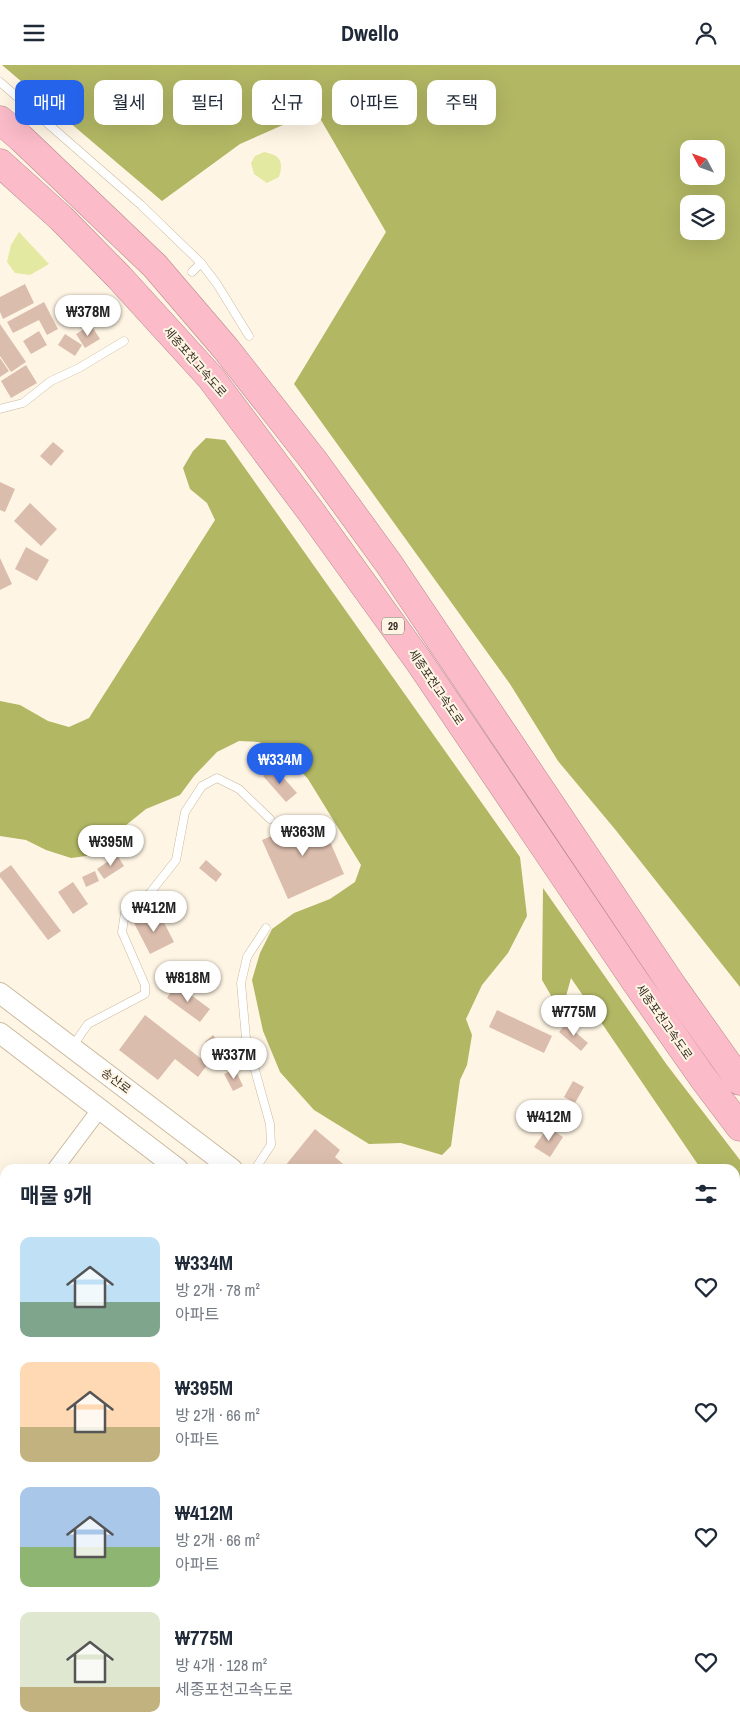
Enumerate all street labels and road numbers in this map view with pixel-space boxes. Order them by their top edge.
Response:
street label: 세종포천고속도로 [160,323,230,401]
road number: 29 [382,617,404,635]
street label: 세종포천고속도로 [405,646,467,728]
street label: 세종포천고속도로 [632,981,696,1063]
street label: 송산로 [98,1065,134,1097]

